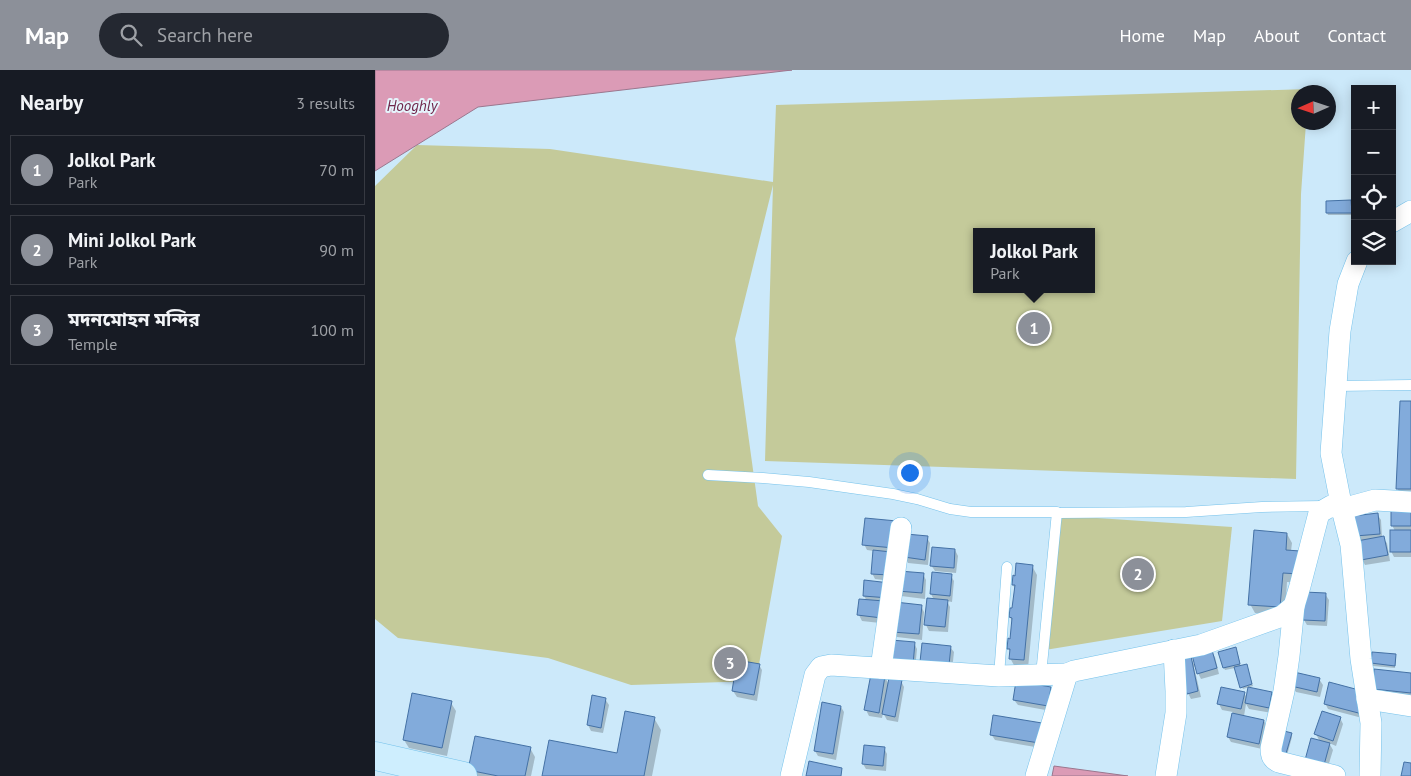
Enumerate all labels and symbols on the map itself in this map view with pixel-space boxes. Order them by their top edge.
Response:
north arrow [1291,85,1336,130]
water label: Hooghly [387,96,439,115]
pin: 1 [1018,309,1050,347]
your location [897,460,923,486]
pin: 2 [1122,555,1154,593]
pin: 3 [714,644,746,682]

